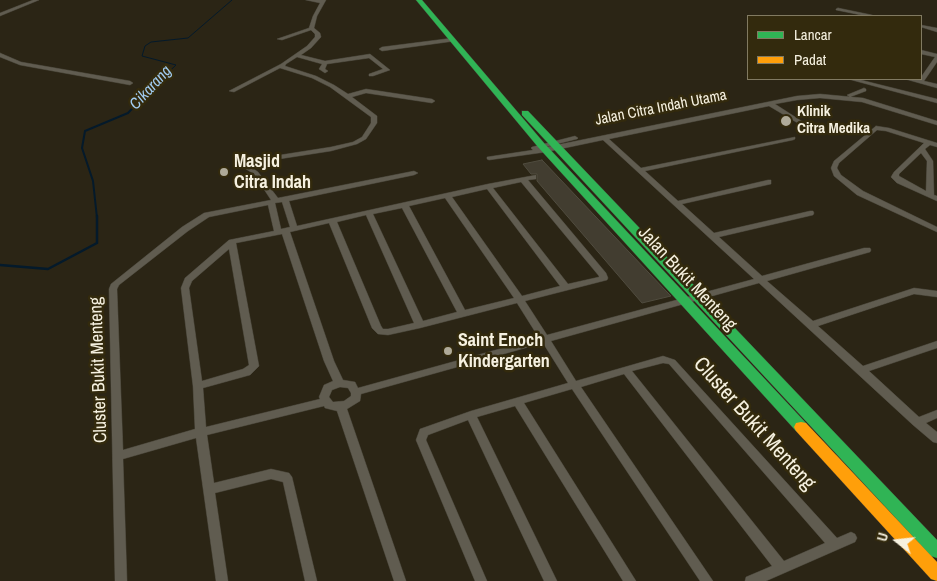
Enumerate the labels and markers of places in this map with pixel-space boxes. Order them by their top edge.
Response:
place label: Klinik Citra Medika [797,103,870,138]
marker: Klinik Citra Medika [779,114,793,128]
place label: Masjid Citra Indah [234,151,311,193]
marker: Masjid Citra Indah [218,166,230,178]
place label: Saint Enoch Kindergarten [458,330,550,372]
marker: Saint Enoch Kindergarten [442,345,454,357]

